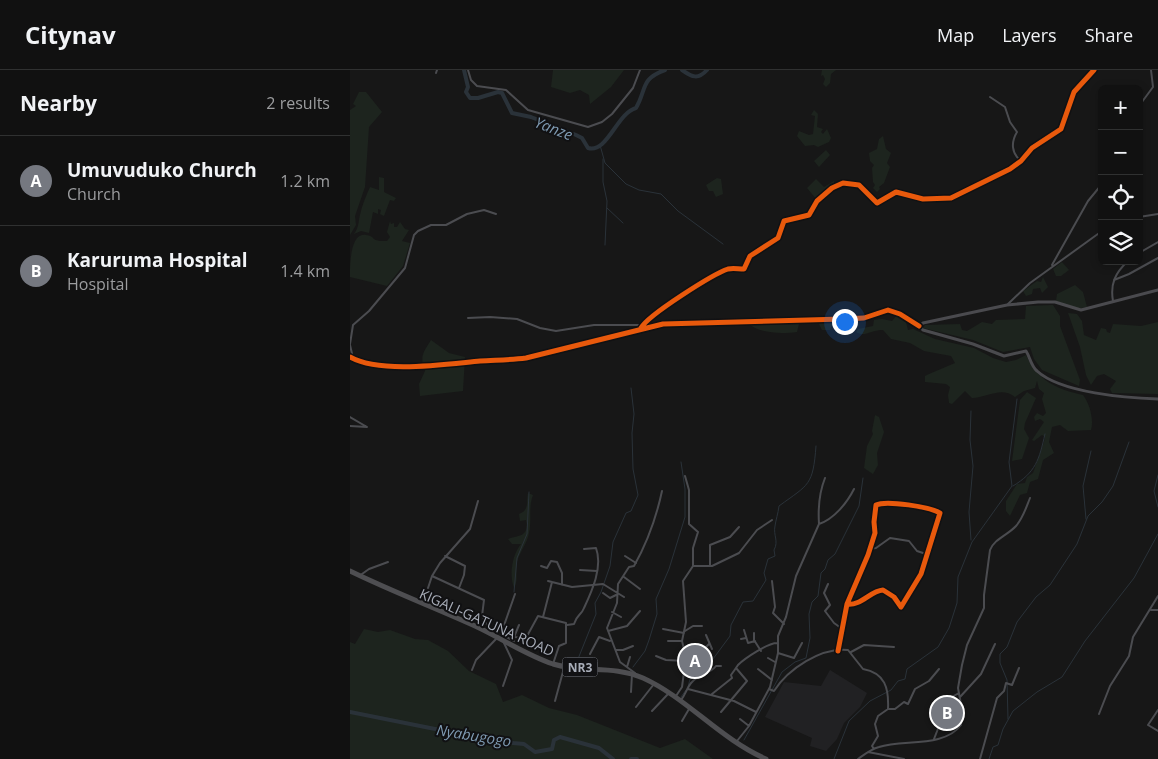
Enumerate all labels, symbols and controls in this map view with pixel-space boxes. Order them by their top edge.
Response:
text: Citynav [25,18,116,51]
text: Map [937,23,974,47]
text: Layers [1002,23,1057,47]
text: Share [1085,23,1133,47]
map controls [1098,85,1143,265]
button: + [1098,85,1143,130]
text: Nearby [20,89,97,117]
text: 2 results [266,92,330,114]
water label: Yanze [532,112,576,144]
button: − [1098,130,1143,175]
text: Umuvuduko Church [67,157,257,183]
text: A [30,170,42,192]
text: 1.2 km [280,170,330,192]
button: locate [1098,175,1143,220]
text: Church [67,183,121,205]
button: layers [1098,220,1143,265]
text: Karuruma Hospital [67,247,247,273]
text: B [31,260,41,282]
text: 1.4 km [280,260,330,282]
text: Hospital [67,273,129,295]
your location [832,309,858,335]
street label: KIGALI-GATUNA ROAD [417,584,557,660]
pin: A [679,642,711,680]
road number: NR3 [562,658,598,676]
pin: B [931,694,963,732]
water label: Nyabugogo [435,719,513,751]

